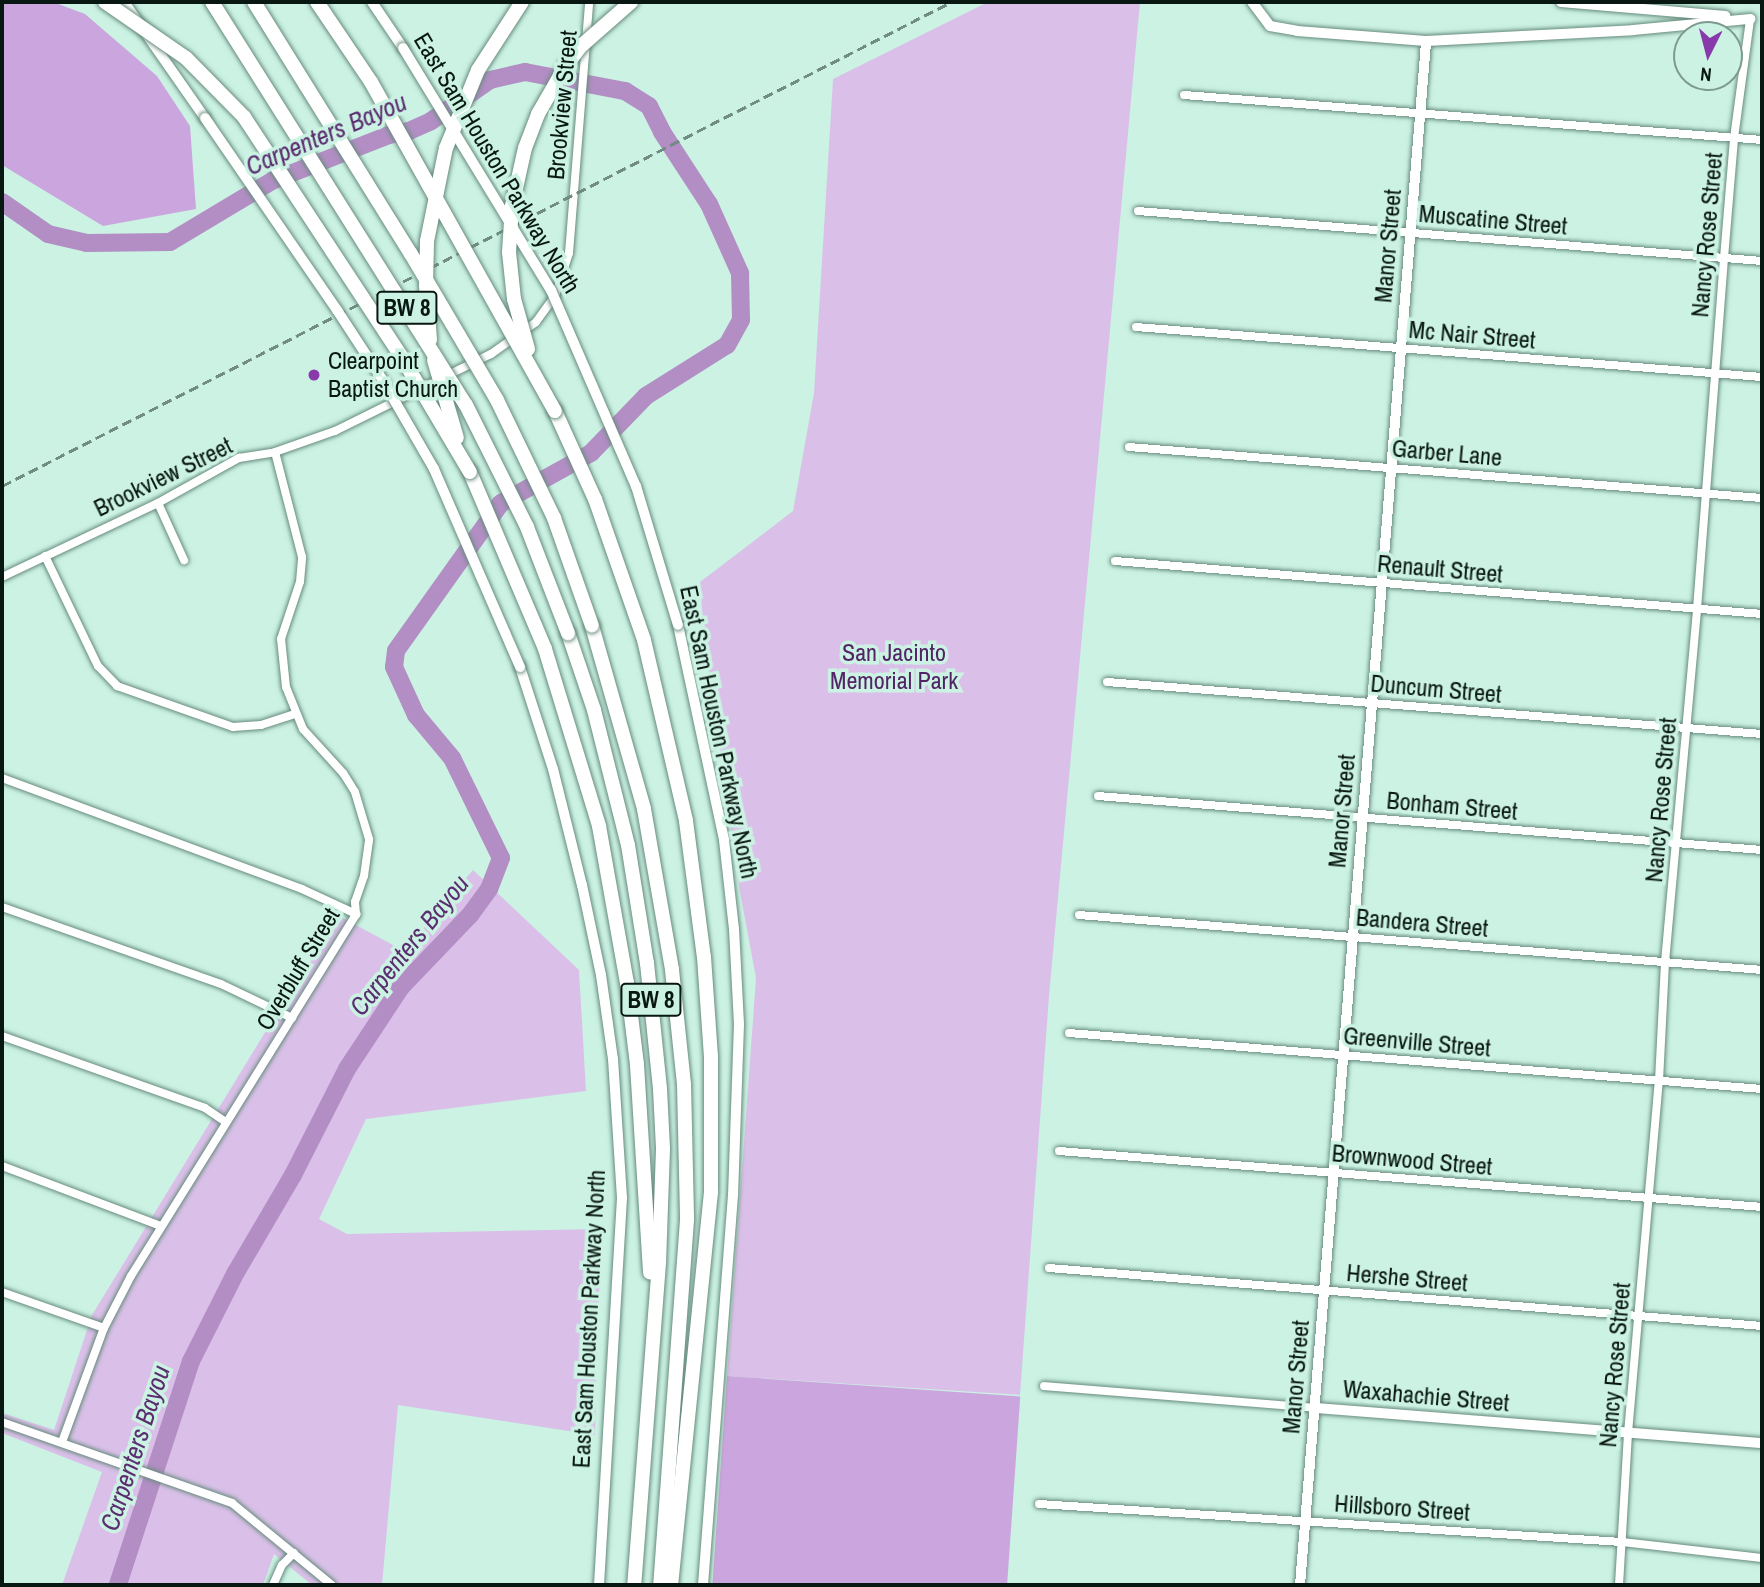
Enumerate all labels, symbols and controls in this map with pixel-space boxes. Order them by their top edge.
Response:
north arrow [1673,21,1743,91]
street label: East Sam Houston Parkway North [408,28,586,298]
street label: Brookview Street [541,29,583,181]
text: N [1699,61,1713,88]
water label: Carpenters Bayou [241,86,411,182]
street label: Nancy Rose Street [1685,151,1729,319]
street label: Manor Street [1369,188,1407,304]
street label: Muscatine Street [1418,199,1568,241]
road number: BW 8 [376,288,438,328]
street label: Mc Nair Street [1408,315,1536,355]
place label: Clearpoint Baptist Church [328,347,458,403]
marker: Clearpoint Baptist Church [306,367,322,383]
street label: Brookview Street [89,431,237,523]
street label: Garber Lane [1391,434,1503,472]
street label: Renault Street [1376,549,1504,589]
street label: East Sam Houston Parkway North [674,583,764,881]
park label: San Jacinto Memorial Park [830,639,958,695]
street label: Duncum Street [1369,669,1503,709]
street label: Nancy Rose Street [1639,716,1683,884]
street label: Manor Street [1323,753,1361,869]
street label: Bonham Street [1385,786,1519,826]
water label: Carpenters Bayou [343,868,475,1022]
street label: Overbluff Street [250,903,346,1035]
street label: Bandera Street [1355,903,1489,943]
road number: BW 8 [620,981,682,1020]
street label: Greenville Street [1342,1021,1492,1063]
street label: Brownwood Street [1331,1139,1493,1181]
street label: East Sam Houston Parkway North [567,1169,611,1469]
street label: Hershe Street [1345,1258,1469,1298]
street label: Nancy Rose Street [1593,1281,1637,1449]
street label: Manor Street [1277,1319,1315,1435]
water label: Carpenters Bayou [94,1361,176,1535]
street label: Waxahachie Street [1342,1374,1510,1418]
street label: Hillsboro Street [1333,1489,1471,1527]

